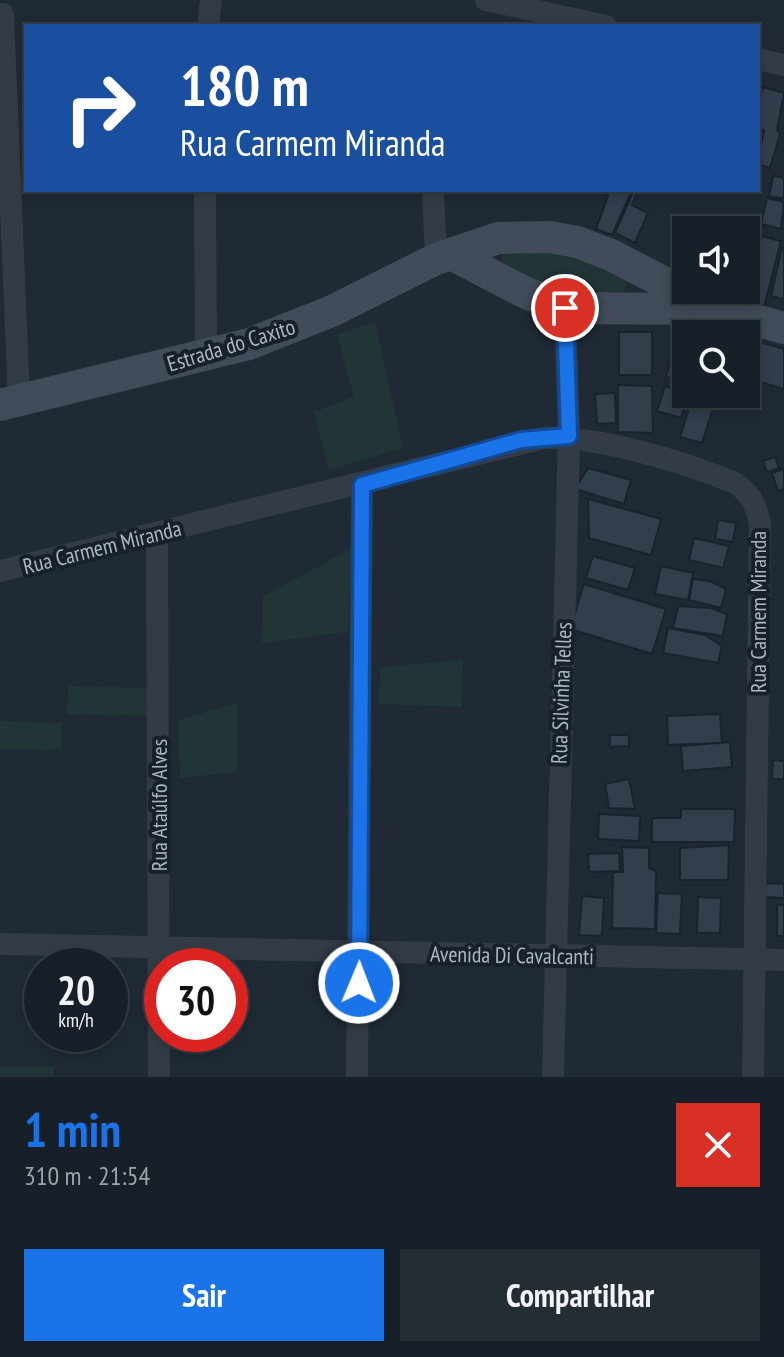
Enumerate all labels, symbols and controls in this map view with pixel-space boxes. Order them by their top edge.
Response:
text: 180 m [180,49,309,121]
icon: right [48,56,152,160]
text: Rua Carmem Miranda [180,119,445,166]
map controls [672,216,760,408]
button: sound [672,216,760,304]
pin [531,274,599,342]
icon: arrive [543,286,587,330]
street label: Estrada do Caxito [164,312,298,378]
button: search [672,320,760,408]
street label: Rua Carmem Miranda [20,514,184,580]
street label: Rua Carmem Miranda [744,531,772,693]
street label: Rua Silvinha Telles [545,622,577,764]
street label: Rua Ataúlfo Alves [145,739,173,871]
street label: Avenida Di Cavalcanti [430,940,594,970]
position arrow [317,941,401,1025]
speed limit sign: 30 [144,948,248,1052]
text: 20 [57,964,95,1016]
text: km/h [58,1007,94,1033]
text: 1 min [24,1098,121,1160]
button: close [676,1103,760,1187]
text: 310 m · 21:54 [24,1159,150,1192]
button: Sair [24,1249,384,1341]
button: Compartilhar [400,1249,760,1341]

